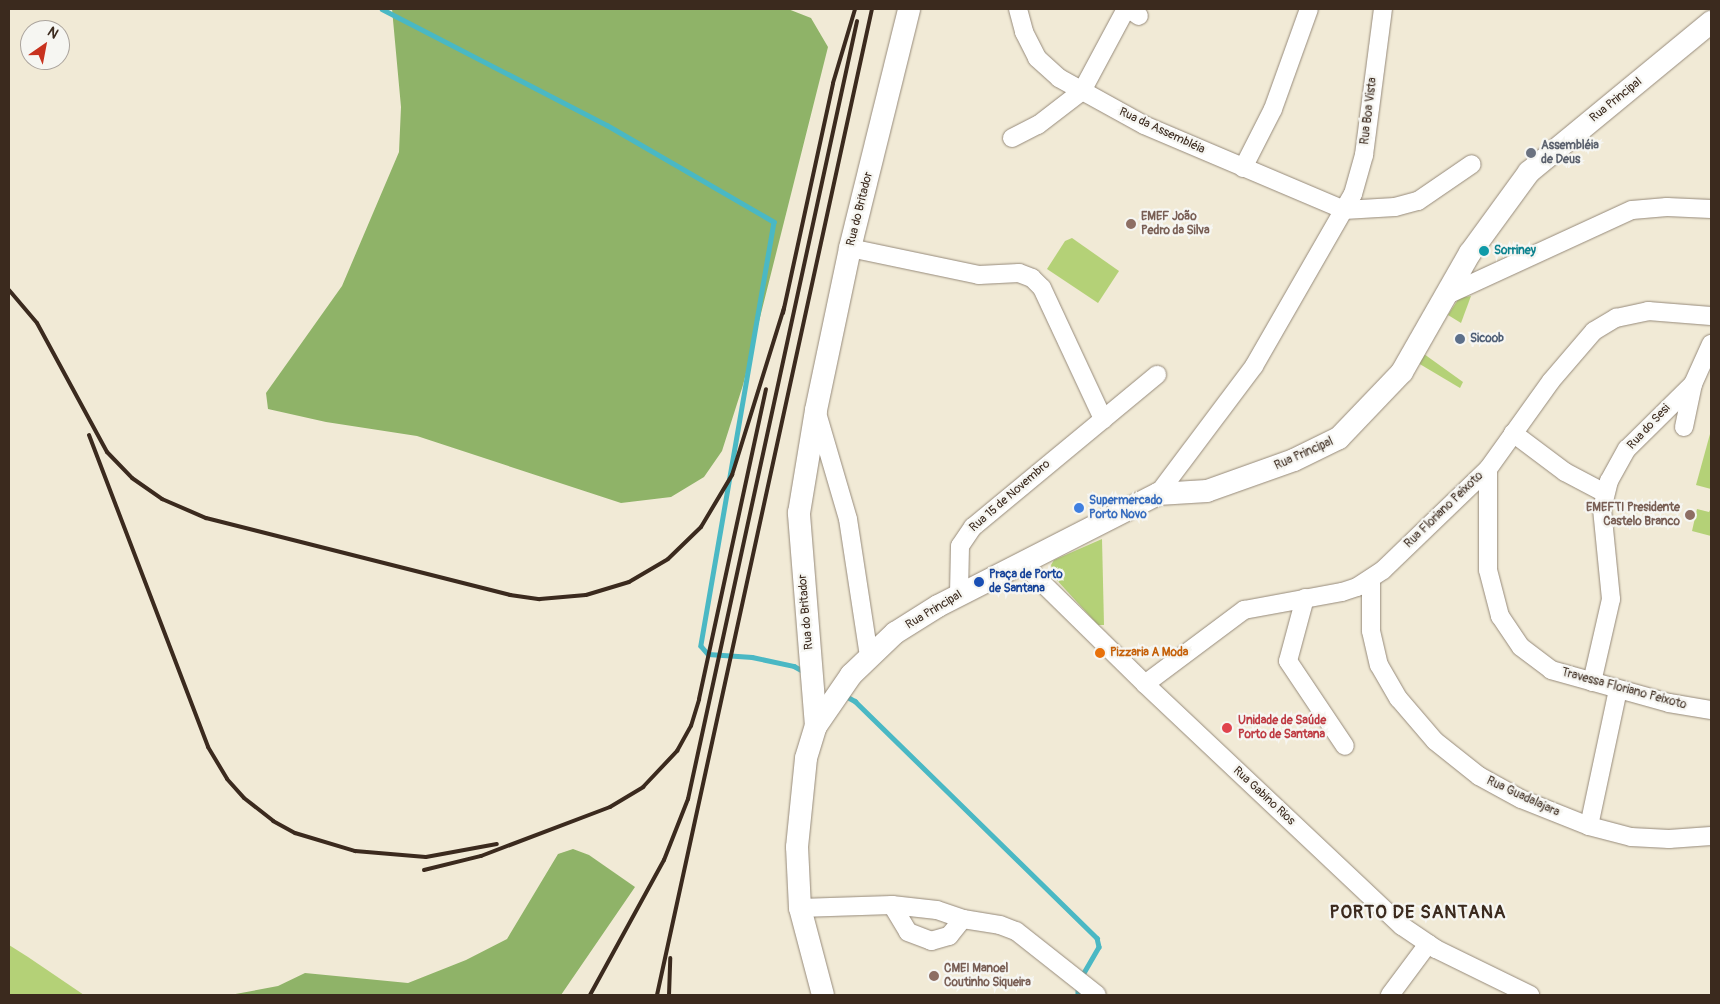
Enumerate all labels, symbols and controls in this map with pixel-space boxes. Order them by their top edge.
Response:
north arrow [20,20,70,70]
text: N [44,23,61,43]
street label: Rua Principal [1587,75,1645,125]
street label: Rua Boa Vista [1358,77,1380,145]
street label: Rua da Assembléia [1117,105,1207,157]
place label: Assembléia de Deus [1541,139,1599,167]
marker: Assembléia de Deus [1525,147,1537,159]
street label: Rua do Britador [844,170,876,248]
place label: EMEF João Pedro da Silva [1141,210,1210,238]
marker: EMEF João Pedro da Silva [1125,218,1137,230]
place label: Sorriney [1494,244,1536,258]
marker: Sorriney [1478,245,1490,257]
place label: Sicoob [1470,332,1504,346]
marker: Sicoob [1454,333,1466,345]
street label: Rua do Sesi [1625,402,1673,452]
street label: Rua Principal [1272,435,1336,473]
street label: Rua 15 de Novembro [967,457,1053,535]
street label: Rua Floriano Peixoto [1402,469,1486,551]
place label: Supermercado Porto Novo [1089,494,1163,522]
place label: EMEFTI Presidente Castelo Branco [1586,501,1680,529]
marker: Supermercado Porto Novo [1073,502,1085,514]
marker: EMEFTI Presidente Castelo Branco [1684,509,1696,521]
place label: Praça de Porto de Santana [989,568,1063,596]
street label: Rua do Britador [796,574,816,650]
marker: Praça de Porto de Santana [973,576,985,588]
street label: Rua Principal [903,588,965,632]
place label: Pizzaria A Moda [1110,646,1188,660]
marker: Pizzaria A Moda [1094,647,1106,659]
street label: Travessa Floriano Peixoto [1560,665,1688,713]
place label: Unidade de Saúde Porto de Santana [1238,714,1326,742]
marker: Unidade de Saúde Porto de Santana [1220,721,1234,735]
street label: Rua Gabino Rios [1230,764,1298,828]
street label: Rua Guadalajara [1484,774,1562,820]
district label: PORTO DE SANTANA [1328,902,1508,924]
place label: CMEI Manoel Coutinho Siqueira [944,962,1031,990]
marker: CMEI Manoel Coutinho Siqueira [928,970,940,982]

